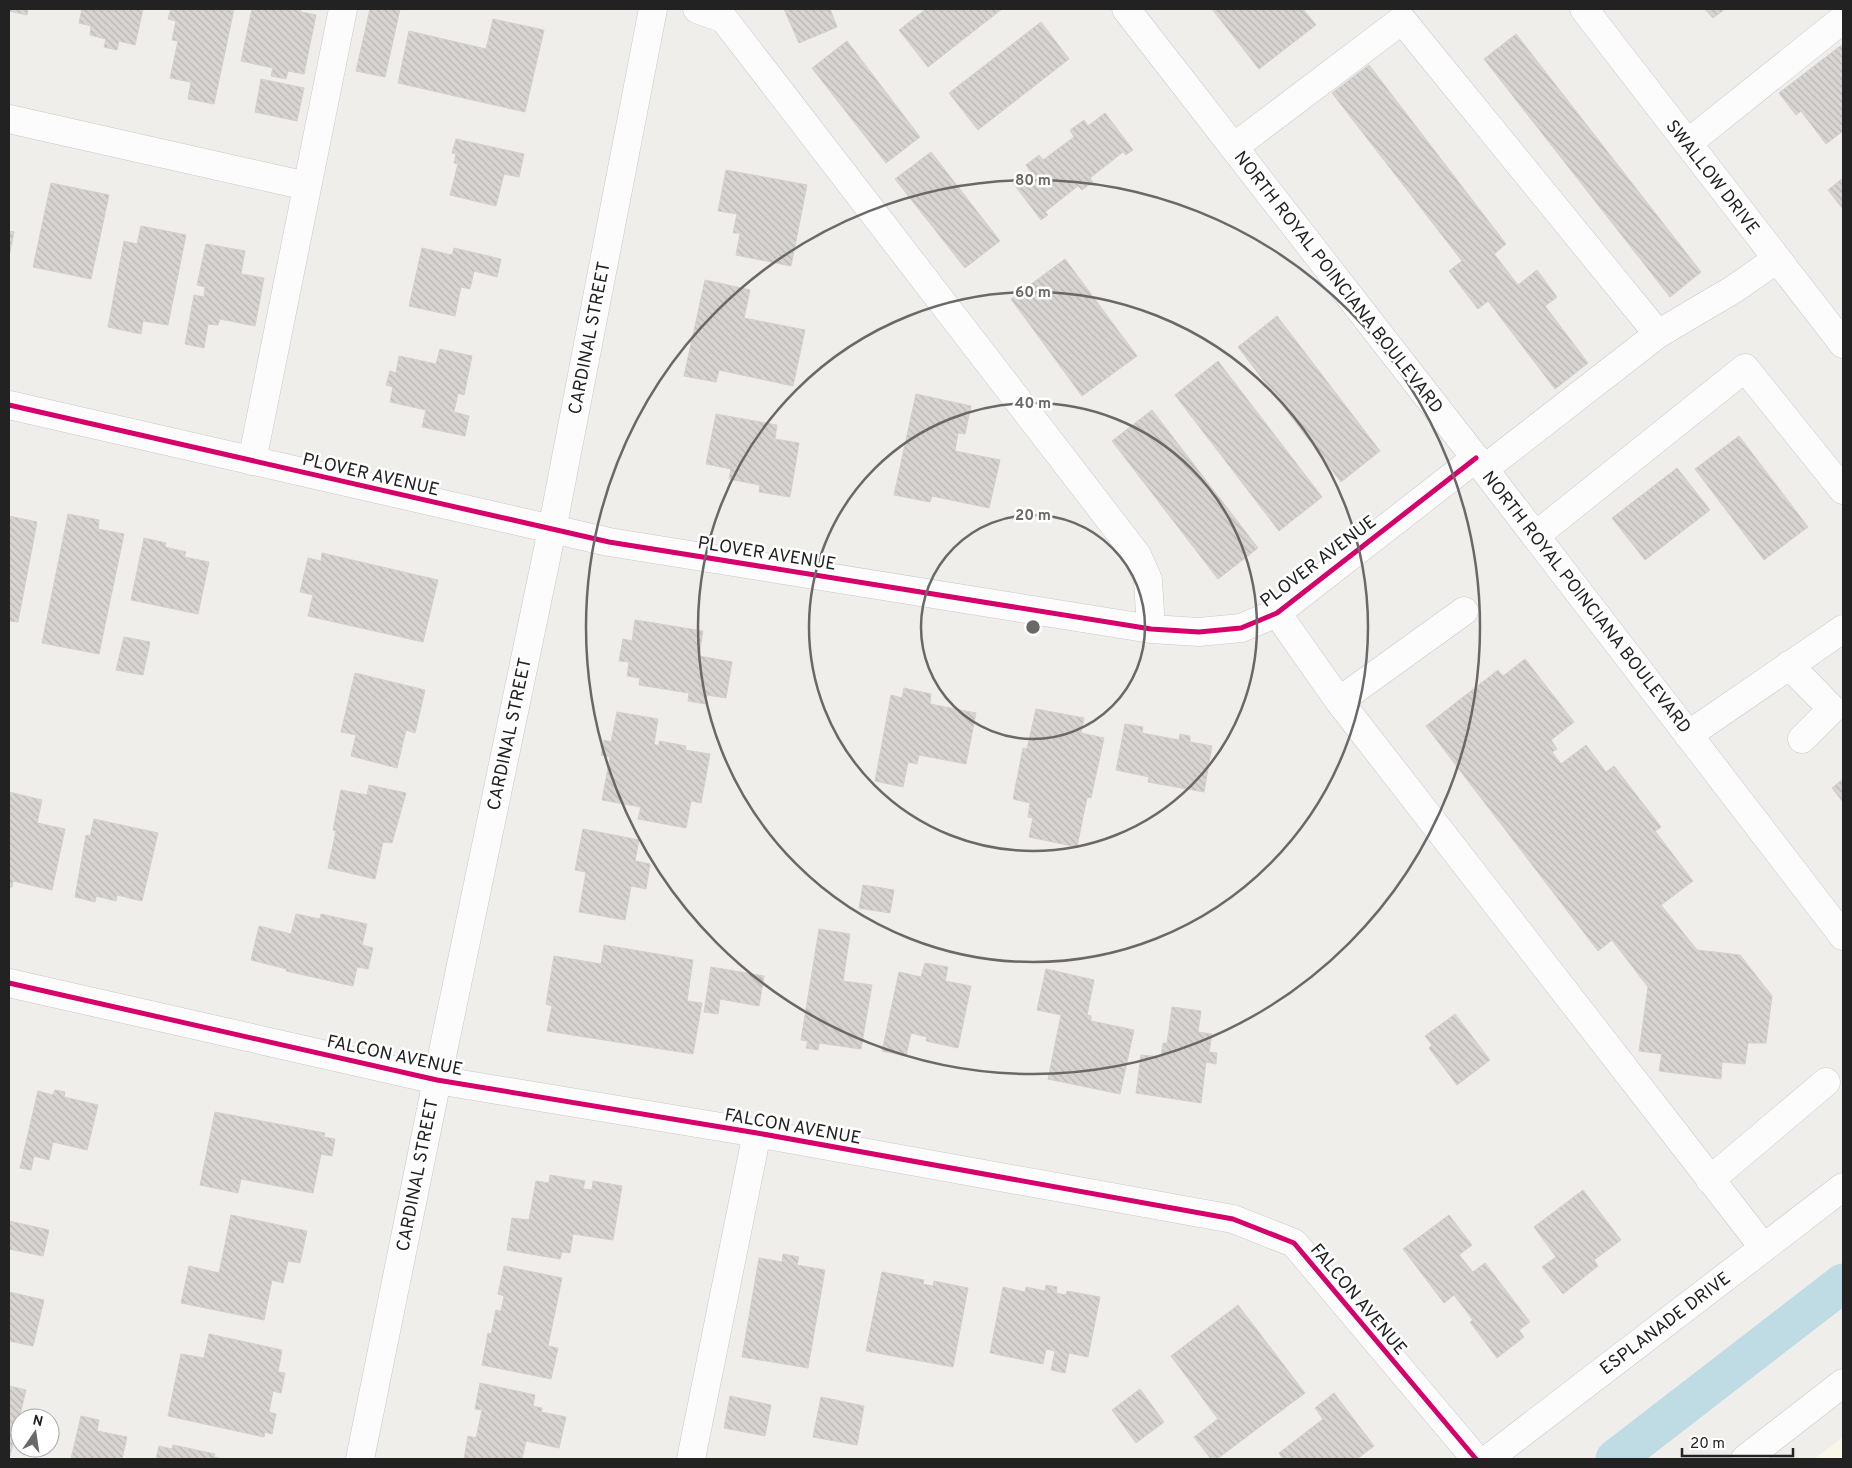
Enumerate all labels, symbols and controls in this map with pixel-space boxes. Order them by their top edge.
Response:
street label: SWALLOW DRIVE [1660,116,1764,240]
street label: NORTH ROYAL POINCIANA BOULEVARD [1228,147,1448,419]
text: 80 m [1015,172,1051,191]
street label: CARDINAL STREET [564,260,617,417]
text: 60 m [1015,284,1051,303]
text: 40 m [1015,395,1051,414]
street label: PLOVER AVENUE [300,449,441,502]
street label: NORTH ROYAL POINCIANA BOULEVARD [1476,467,1696,739]
text: 20 m [1015,507,1051,526]
street label: PLOVER AVENUE [1256,511,1382,613]
street label: PLOVER AVENUE [696,532,838,577]
centre of rings [1024,618,1042,636]
street label: CARDINAL STREET [483,656,538,813]
street label: FALCON AVENUE [325,1031,465,1082]
street label: CARDINAL STREET [392,1097,445,1254]
street label: FALCON AVENUE [723,1104,863,1151]
street label: FALCON AVENUE [1305,1239,1411,1360]
street label: ESPLANADE DRIVE [1596,1268,1736,1381]
north arrow [10,1408,60,1458]
text: N [31,1412,44,1431]
scale bar [1682,1426,1793,1458]
text: 20 m [1690,1435,1725,1454]

